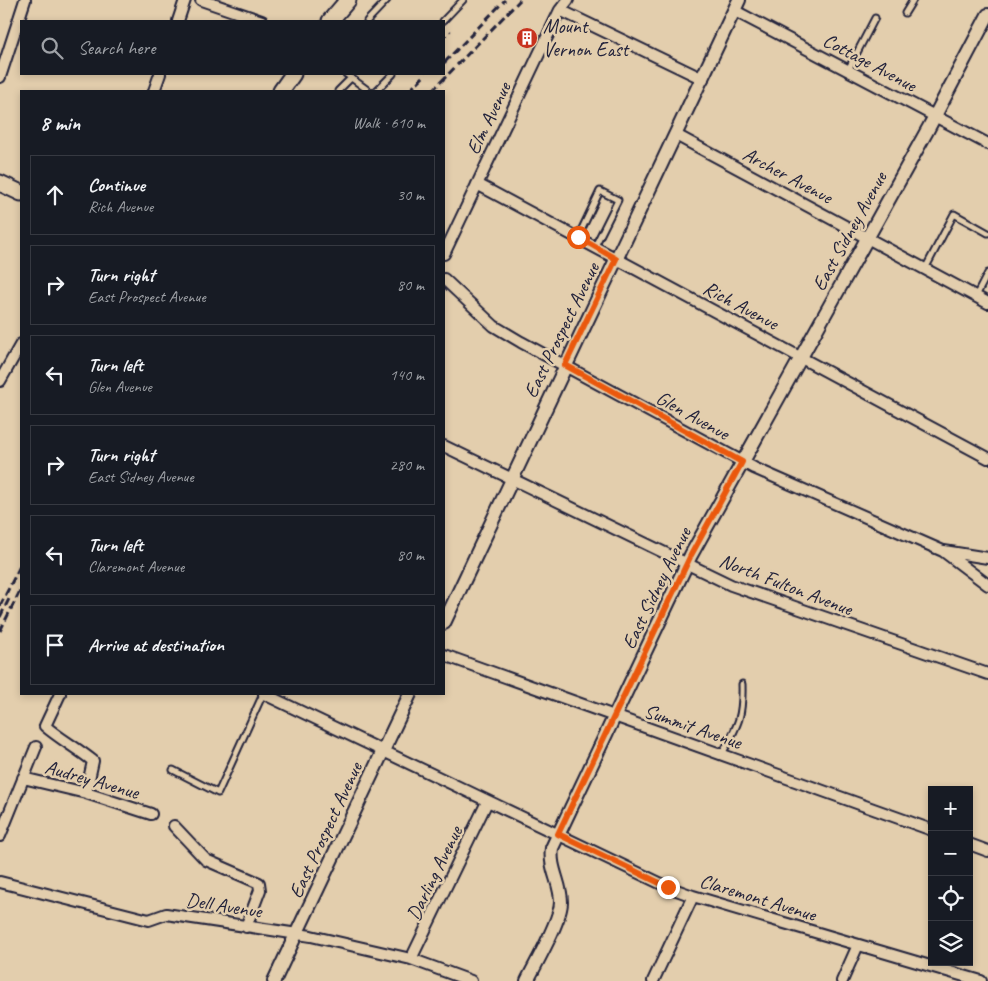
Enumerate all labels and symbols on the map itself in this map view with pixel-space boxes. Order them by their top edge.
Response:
place label: Mount Vernon East [543,14,630,62]
building icon: Mount Vernon East [515,26,539,50]
street label: Cottage Avenue [819,27,922,98]
street label: Elm Avenue [460,77,517,158]
street label: Archer Avenue [739,141,838,210]
street label: East Sidney Avenue [806,166,893,295]
route start [567,226,590,249]
street label: East Prospect Avenue [518,257,606,402]
street label: Rich Avenue [699,275,784,336]
street label: Glen Avenue [652,385,735,446]
street label: East Sidney Avenue [616,522,697,653]
street label: North Fulton Avenue [716,548,857,622]
street label: Summit Avenue [641,698,746,755]
street label: Audrey Avenue [42,754,143,805]
street label: East Prospect Avenue [283,757,368,902]
street label: Darling Avenue [401,821,469,924]
street label: Claremont Avenue [697,868,820,927]
route end [657,876,680,899]
street label: Dell Avenue [184,887,265,924]

